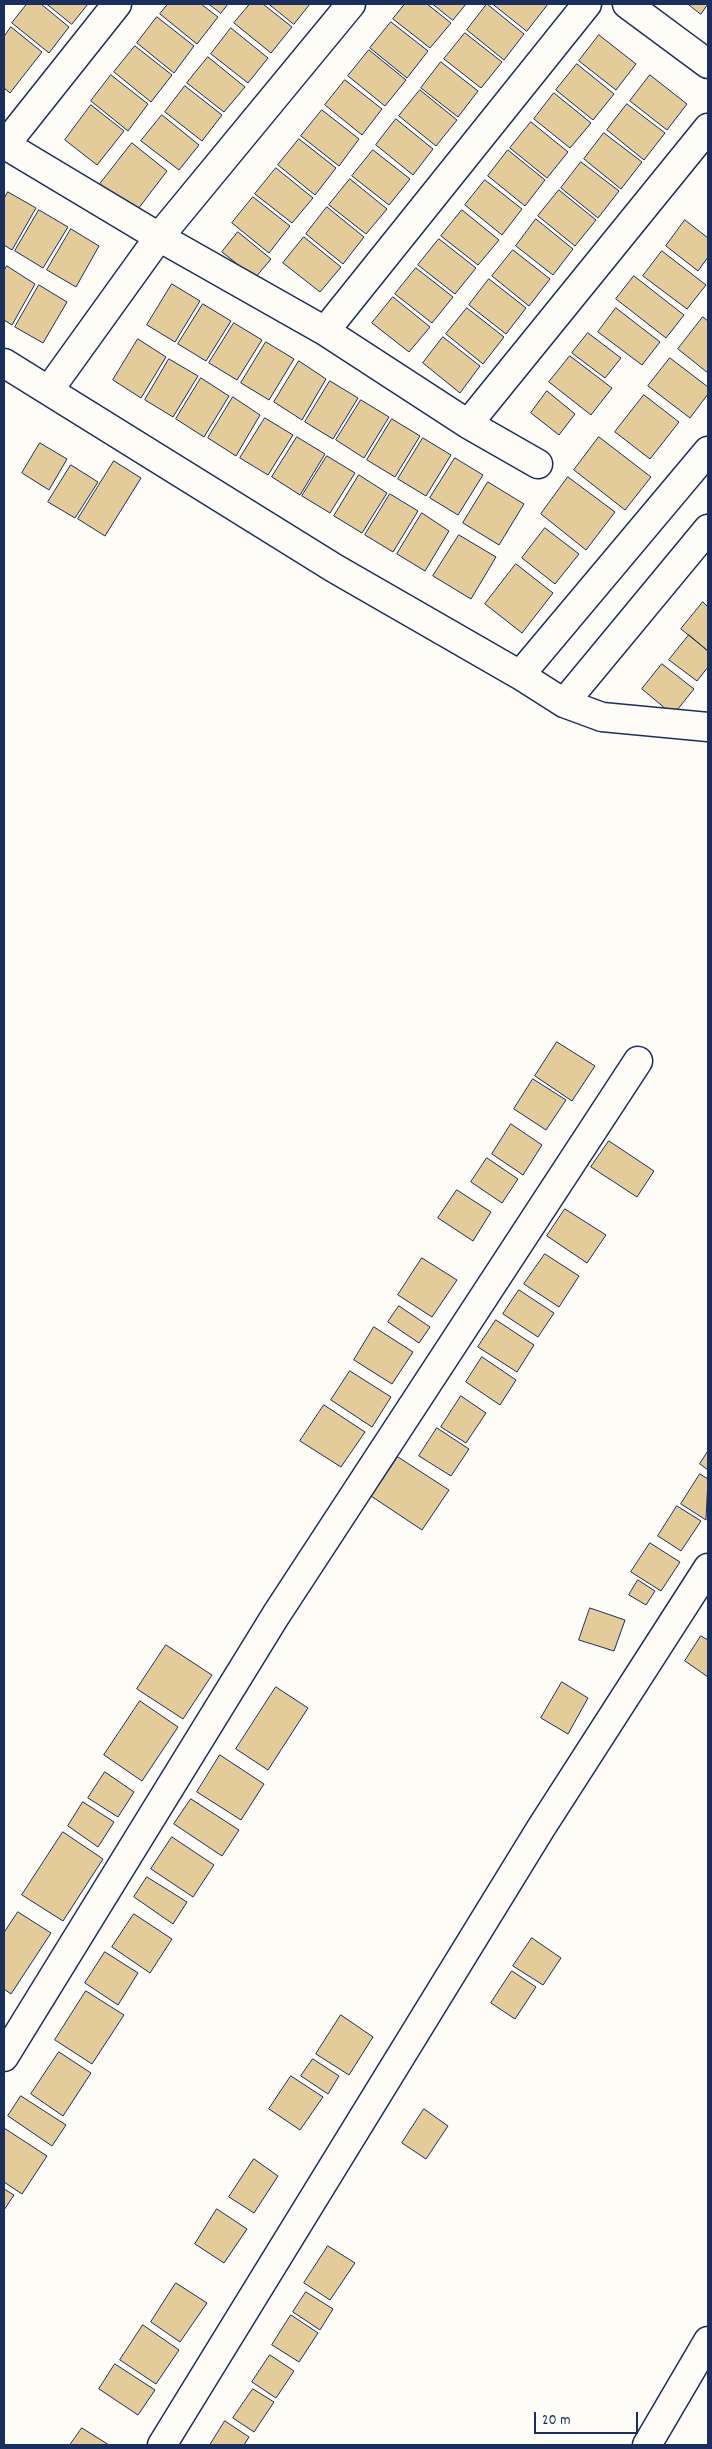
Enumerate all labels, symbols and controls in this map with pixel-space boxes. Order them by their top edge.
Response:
scale bar [537,2402,641,2434]
text: 20 m [542,2410,570,2432]

